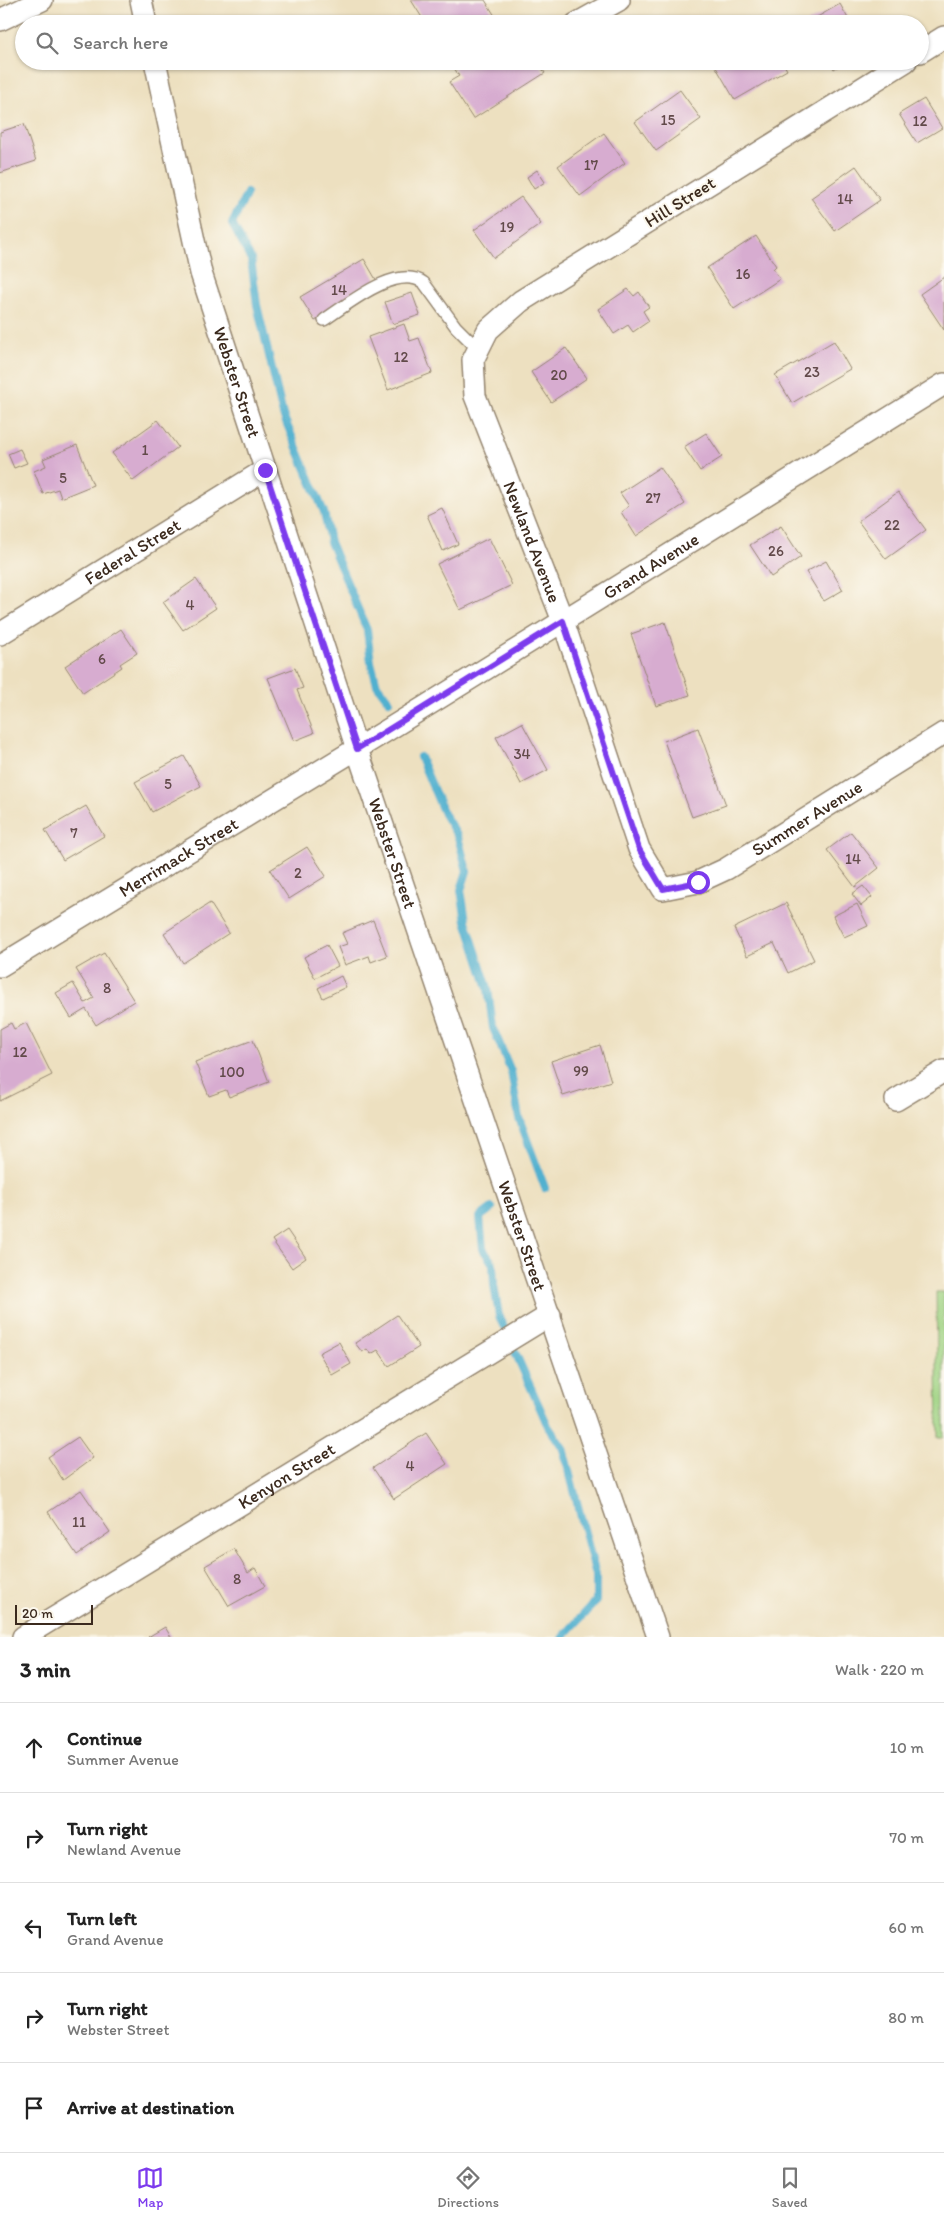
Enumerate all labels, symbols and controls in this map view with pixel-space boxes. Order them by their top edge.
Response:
search box [15,15,929,70]
icon: search [33,29,61,57]
text: Search here [73,31,168,54]
house number: 15 [661,111,676,129]
house number: 12 [913,112,928,130]
house number: 17 [584,156,599,174]
street label: Hill Street [641,172,720,232]
house number: 14 [837,190,853,208]
house number: 19 [500,218,515,236]
house number: 16 [736,265,751,283]
house number: 14 [331,281,347,299]
street label: Webster Street [208,324,265,441]
house number: 12 [394,348,409,366]
house number: 23 [804,363,820,381]
house number: 20 [550,366,568,384]
house number: 1 [142,441,149,459]
route end [254,459,277,482]
house number: 5 [59,469,67,487]
street label: Newland Avenue [498,478,566,606]
house number: 27 [645,489,661,507]
street label: Federal Street [81,514,185,590]
house number: 22 [884,516,900,534]
street label: Grand Avenue [599,528,703,604]
house number: 26 [768,542,784,560]
house number: 4 [185,596,195,614]
house number: 6 [98,650,106,668]
house number: 34 [513,745,531,763]
house number: 5 [164,775,172,793]
street label: Summer Avenue [748,776,866,861]
street label: Webster Street [363,795,421,912]
street label: Merrimack Street [115,813,242,902]
house number: 7 [70,824,78,842]
house number: 14 [845,850,861,868]
house number: 2 [294,864,302,882]
route start [687,871,710,894]
house number: 8 [103,979,111,997]
house number: 12 [13,1043,28,1061]
house number: 99 [573,1062,589,1080]
house number: 100 [219,1063,245,1081]
street label: Webster Street [493,1178,551,1294]
street label: Kenyon Street [234,1438,339,1514]
house number: 4 [405,1457,415,1475]
house number: 11 [72,1513,86,1531]
house number: 8 [233,1570,241,1588]
scale bar [15,1602,92,1625]
text: 20 m [22,1605,53,1622]
text: 3 min [20,1657,70,1682]
text: Walk · 220 m [835,1660,924,1679]
text: Continue [67,1727,142,1750]
icon: ahead [20,1734,48,1762]
text: 10 m [890,1738,924,1757]
text: Summer Avenue [67,1750,179,1769]
text: Turn right [67,1817,148,1840]
icon: right [20,1824,48,1852]
text: 70 m [889,1828,924,1847]
text: Newland Avenue [67,1840,181,1859]
text: Turn left [67,1907,137,1930]
icon: left [20,1914,48,1942]
text: 60 m [889,1918,924,1937]
text: Grand Avenue [67,1930,164,1949]
text: Turn right [67,1997,148,2020]
icon: right [20,2004,48,2032]
text: 80 m [888,2008,924,2027]
text: Webster Street [67,2020,169,2039]
icon: arrive [20,2094,48,2122]
text: Arrive at destination [67,2096,234,2119]
tab: Map [136,2164,164,2211]
tab: Directions [437,2164,499,2211]
tab: Saved [772,2164,808,2211]

